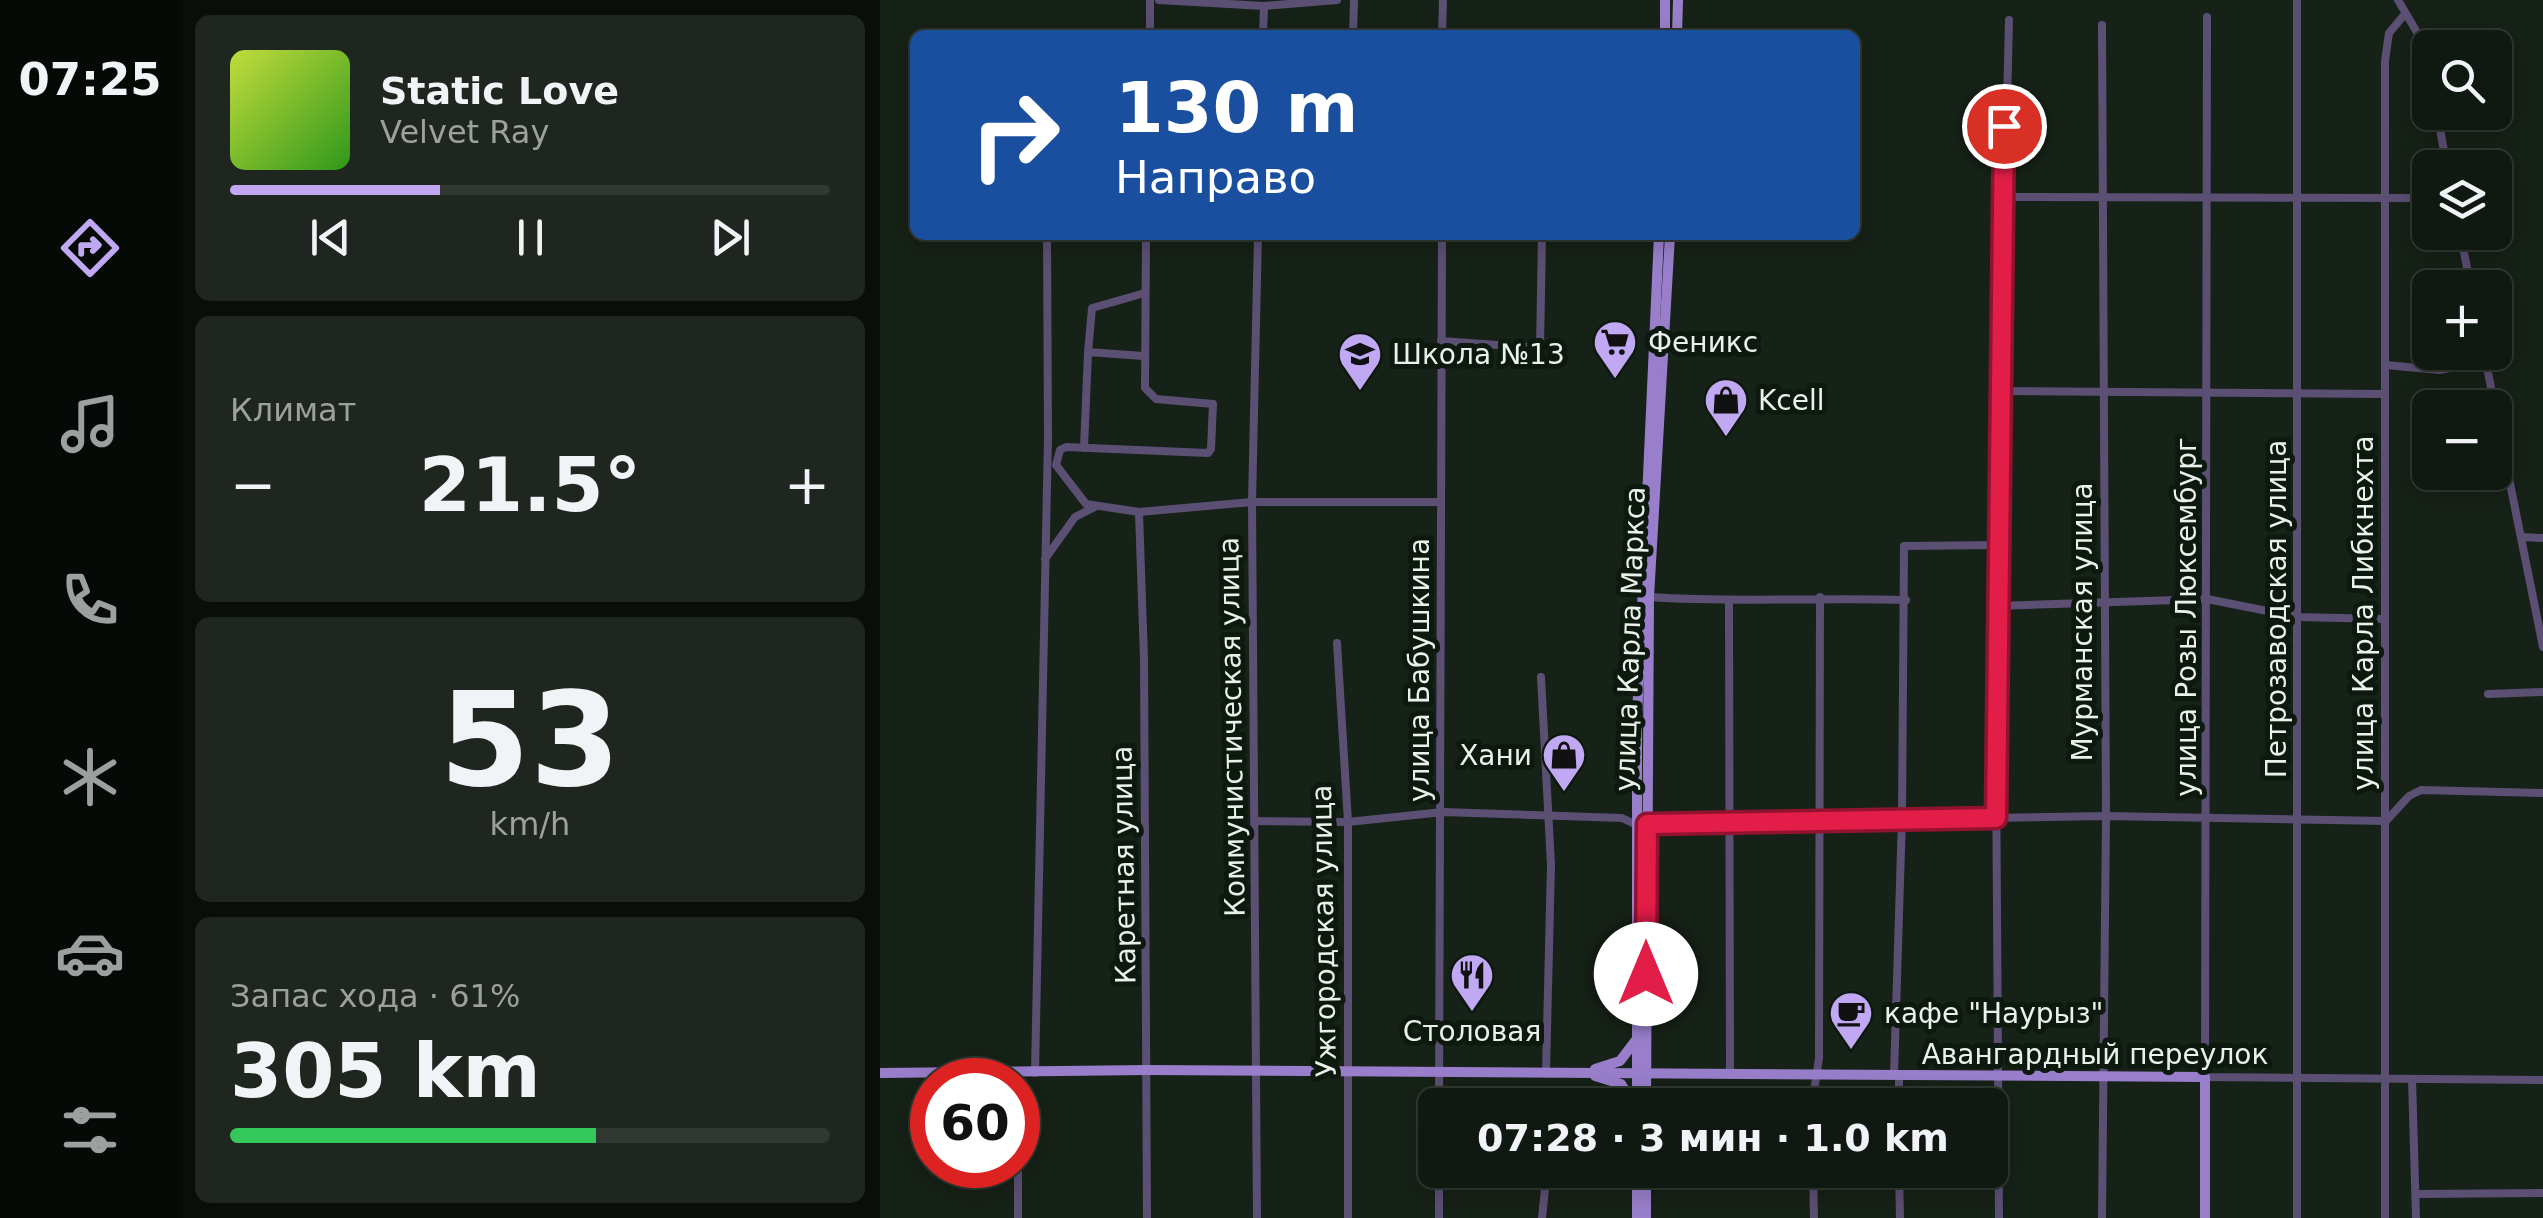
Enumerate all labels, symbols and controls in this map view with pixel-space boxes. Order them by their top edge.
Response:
map controls [2412,30,2512,490]
button: search [2412,30,2512,130]
text: 07:25 [18,53,162,106]
text: 130 m [1115,67,1358,149]
text: Static Love [380,69,619,113]
icon: right [950,70,1080,200]
pin [1962,84,2047,169]
icon: arrive [1977,99,2032,154]
text: Velvet Ray [380,113,549,151]
button: layers [2412,150,2512,250]
text: Направо [1115,151,1316,204]
icon: previous [303,210,358,265]
icon: pause [503,210,558,265]
icon: next [703,210,758,265]
icon: directions [55,213,125,283]
button: + [2412,270,2512,370]
supermarket icon: Феникс [1592,319,1638,380]
place label: Феникс [1648,326,1758,359]
school or university icon: Школа №13 [1337,331,1383,392]
place label: Школа №13 [1392,338,1565,371]
shop icon: Kcell [1703,377,1749,438]
place label: Kcell [1758,384,1825,417]
icon: music [55,389,125,459]
button: − [2412,390,2512,490]
text: Климат [230,391,356,429]
street label: улица Карла Либкнехта [2347,435,2380,791]
street label: улица Розы Люксембург [2170,437,2203,797]
street label: Петрозаводская улица [2260,440,2293,778]
text: 21.5° [419,441,641,529]
text: − [230,453,276,517]
text: + [784,453,830,517]
street label: Мурманская улица [2066,482,2099,762]
street label: улица Карла Маркса [1608,486,1652,792]
street label: Коммунистическая улица [1212,537,1252,917]
street label: улица Бабушкина [1403,538,1436,802]
icon: phone [55,565,125,635]
text: 53 [440,664,620,816]
shop icon: Хани [1541,732,1587,793]
place label: Хани [1459,739,1532,772]
icon: climate [55,742,125,812]
street label: Каретная улица [1105,746,1143,984]
street label: Ужгородская улица [1305,784,1343,1078]
text: km/h [490,805,570,843]
icon: car [55,918,125,988]
position arrow [1594,922,1698,1026]
restaurant icon: Столовая [1449,952,1495,1013]
text: Запас хода · 61% [230,977,520,1015]
cafe icon: кафе "Наурыз" [1828,990,1874,1051]
place label: кафе "Наурыз" [1884,997,2103,1030]
place label: Столовая [1403,1015,1541,1048]
text: 305 km [230,1027,541,1115]
street label: Авангардный переулок [1922,1038,2268,1071]
speed limit sign: 60 [910,1058,1040,1188]
icon: filters [55,1095,125,1165]
text: 07:28 · 3 мин · 1.0 km [1477,1116,1949,1160]

